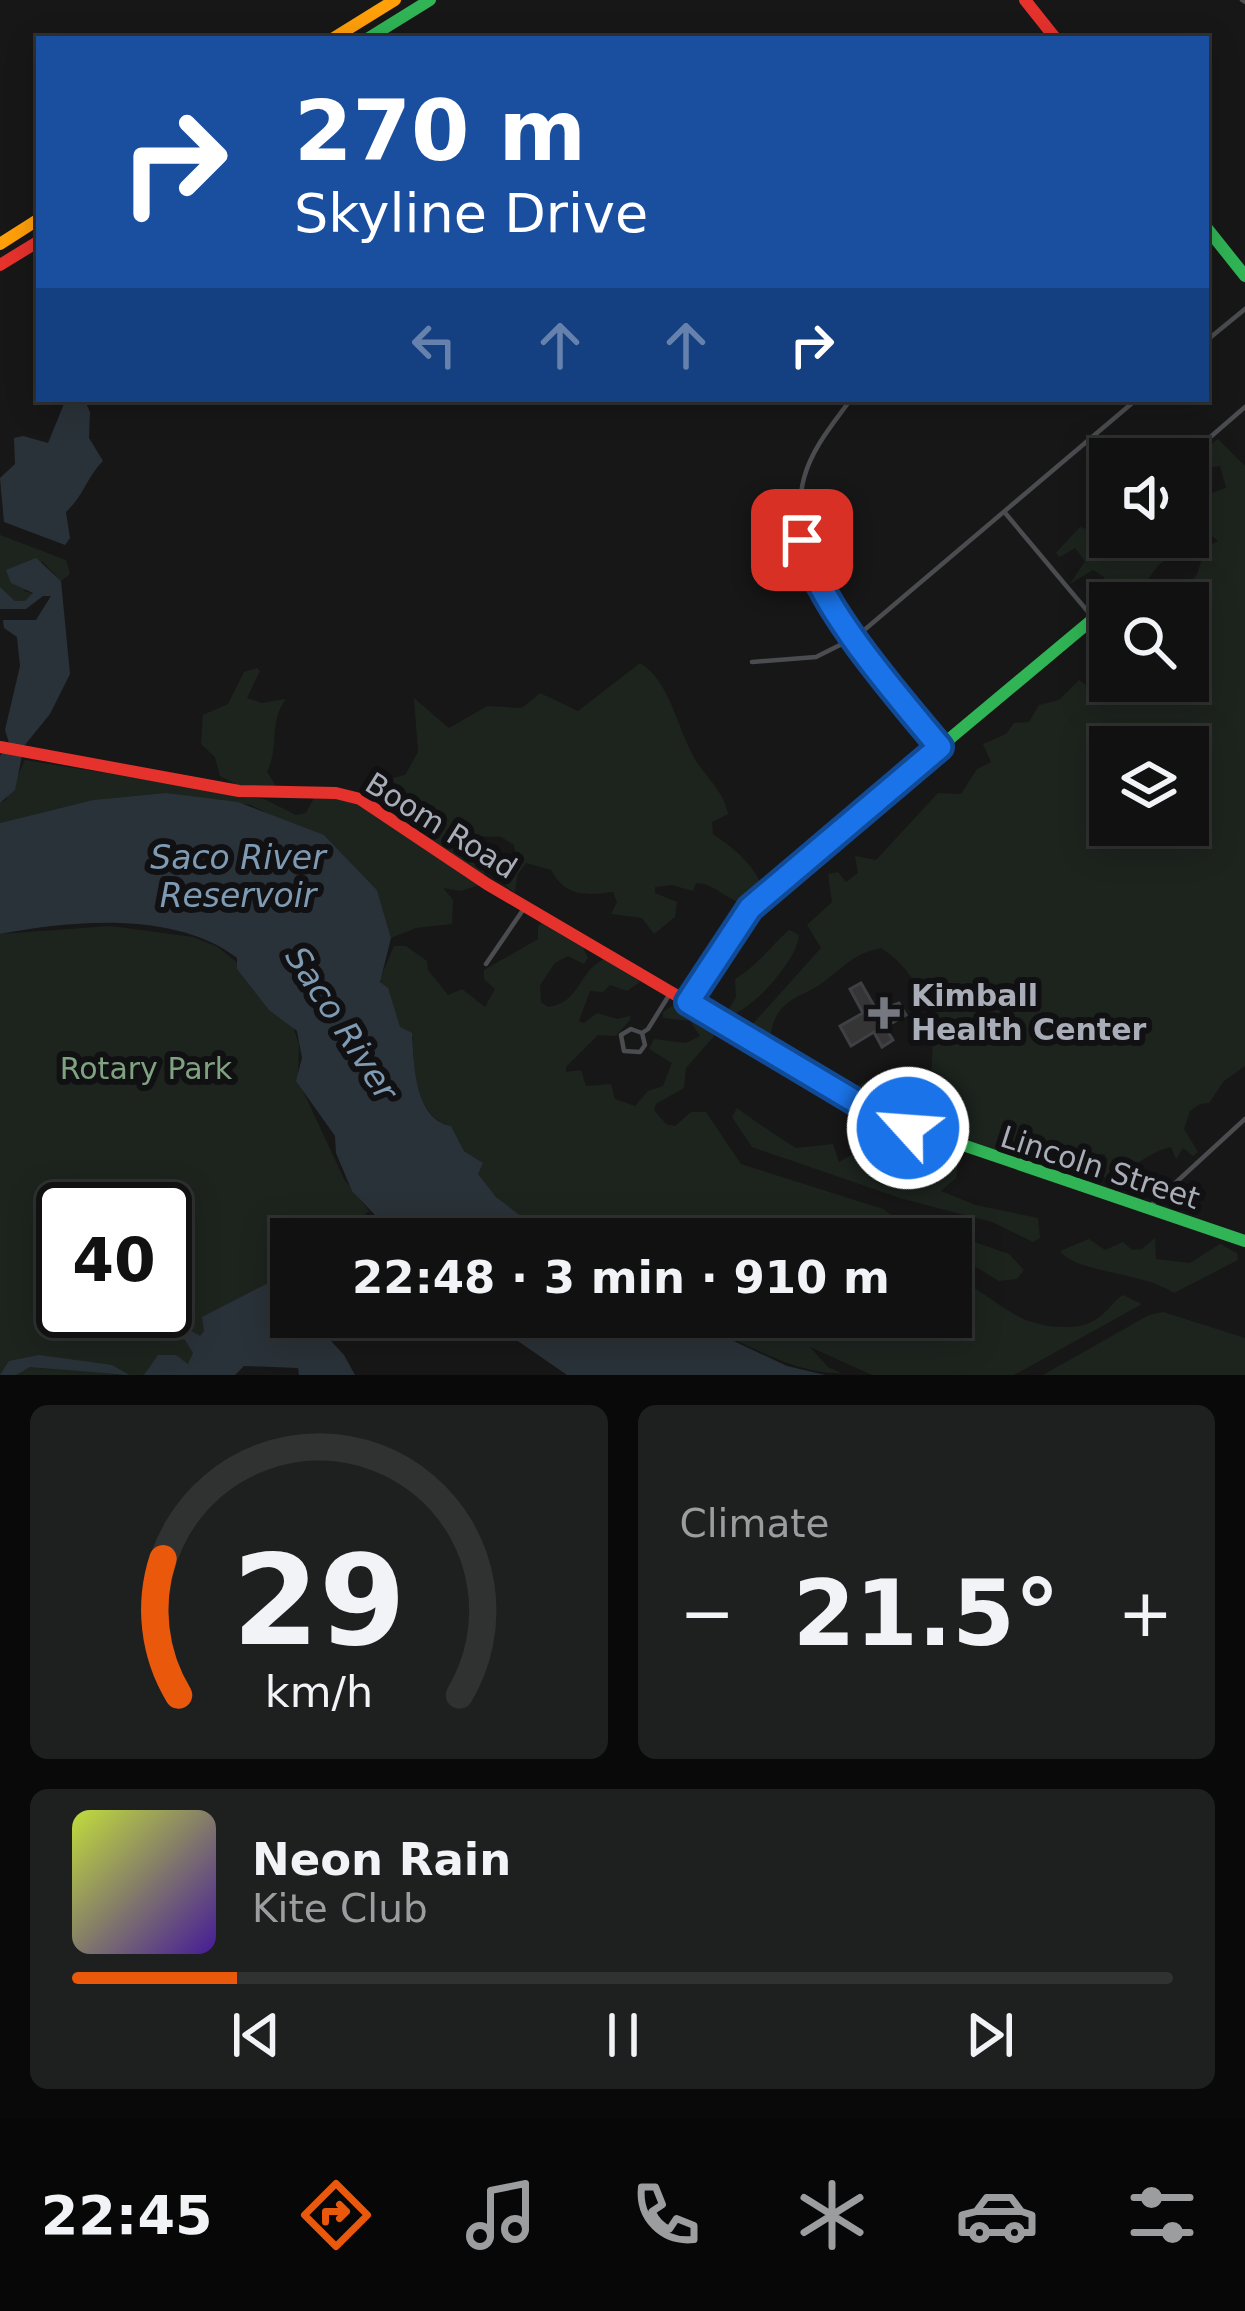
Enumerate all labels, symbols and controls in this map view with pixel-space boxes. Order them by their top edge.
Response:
text: 270 m [294,82,586,180]
icon: right [96,84,252,240]
text: Skyline Drive [294,182,648,245]
icon: left [401,312,467,378]
icon: ahead [527,312,593,378]
icon: ahead [653,312,719,378]
icon: right [779,312,845,378]
map controls [1089,438,1209,846]
button: sound [1089,438,1209,558]
pin [751,489,853,591]
icon: arrive [769,507,835,573]
button: search [1089,582,1209,702]
button: layers [1089,726,1209,846]
street label: Boom Road [359,765,523,886]
water label: Saco River Reservoir [150,838,328,915]
water label: Saco River [277,939,407,1110]
place label: Kimball Health Center [911,978,1147,1047]
marker: Kimball Health Center [868,997,900,1029]
park label: Rotary Park [60,1051,233,1086]
position arrow [845,1065,971,1191]
street label: Lincoln Street [996,1119,1204,1216]
speed limit sign: 40 [36,1182,192,1338]
text: 22:48 · 3 min · 910 m [352,1251,890,1304]
text: Climate [680,1501,830,1546]
text: 29 [232,1528,406,1673]
text: 21.5° [793,1561,1060,1666]
text: − [680,1575,735,1652]
text: + [1118,1575,1173,1652]
text: km/h [265,1667,373,1717]
text: Neon Rain [252,1833,511,1886]
text: Kite Club [252,1886,428,1931]
icon: previous [223,2002,289,2068]
icon: pause [590,2002,656,2068]
icon: next [957,2002,1023,2068]
icon: directions [294,2173,378,2257]
icon: music [459,2173,543,2257]
icon: phone [624,2173,708,2257]
icon: climate [790,2173,874,2257]
icon: car [955,2173,1039,2257]
icon: filters [1120,2173,1204,2257]
text: 22:45 [41,2184,213,2247]

